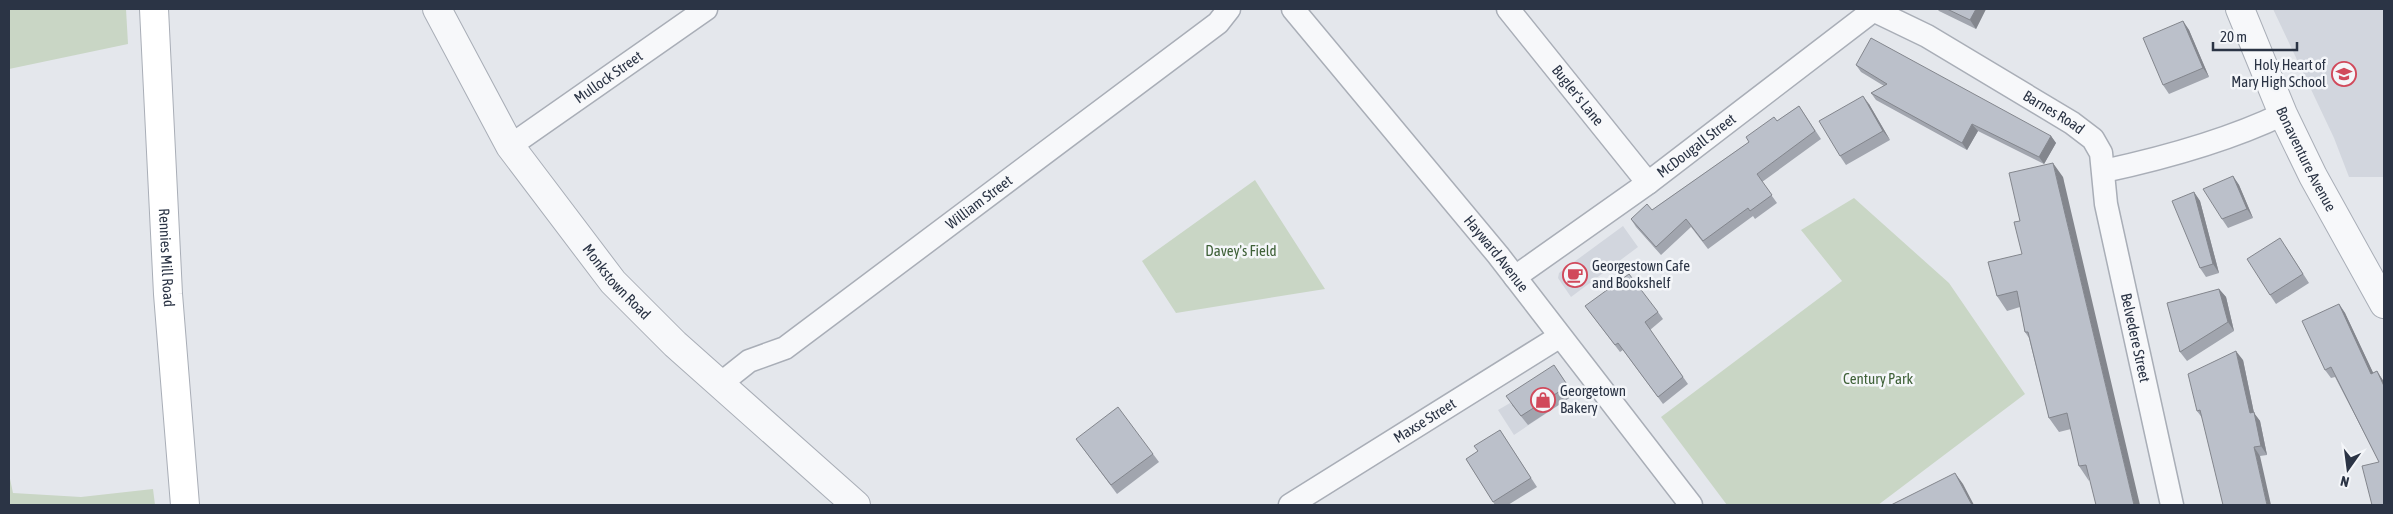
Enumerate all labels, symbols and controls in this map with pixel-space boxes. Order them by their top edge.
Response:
scale bar [2213,20,2297,52]
text: 20 m [2220,28,2247,45]
street label: Mullock Street [571,47,645,107]
place label: Holy Heart of Mary High School [2231,56,2326,90]
school or university icon: Holy Heart of Mary High School [2331,61,2357,87]
street label: Bugler's Lane [1549,62,1607,129]
street label: Barnes Road [2020,87,2088,137]
street label: Bonaventure Avenue [2273,104,2340,214]
street label: McDougall Street [1654,110,1739,181]
street label: William Street [942,172,1015,232]
street label: Rennies Mill Road [156,208,178,308]
street label: Hayward Avenue [1461,212,1532,295]
street label: Monkstown Road [579,241,654,323]
park label: Davey's Field [1205,242,1277,259]
place label: Georgestown Cafe and Bookshelf [1592,257,1690,291]
cafe icon: Georgestown Cafe and Bookshelf [1562,262,1588,288]
street label: Belvedere Street [2118,292,2154,384]
park label: Century Park [1843,370,1913,387]
place label: Georgetown Bakery [1560,382,1626,416]
shop icon: Georgetown Bakery [1530,387,1556,413]
street label: Maxse Street [1390,395,1459,446]
north arrow [2323,444,2373,494]
text: N [2339,473,2351,490]

